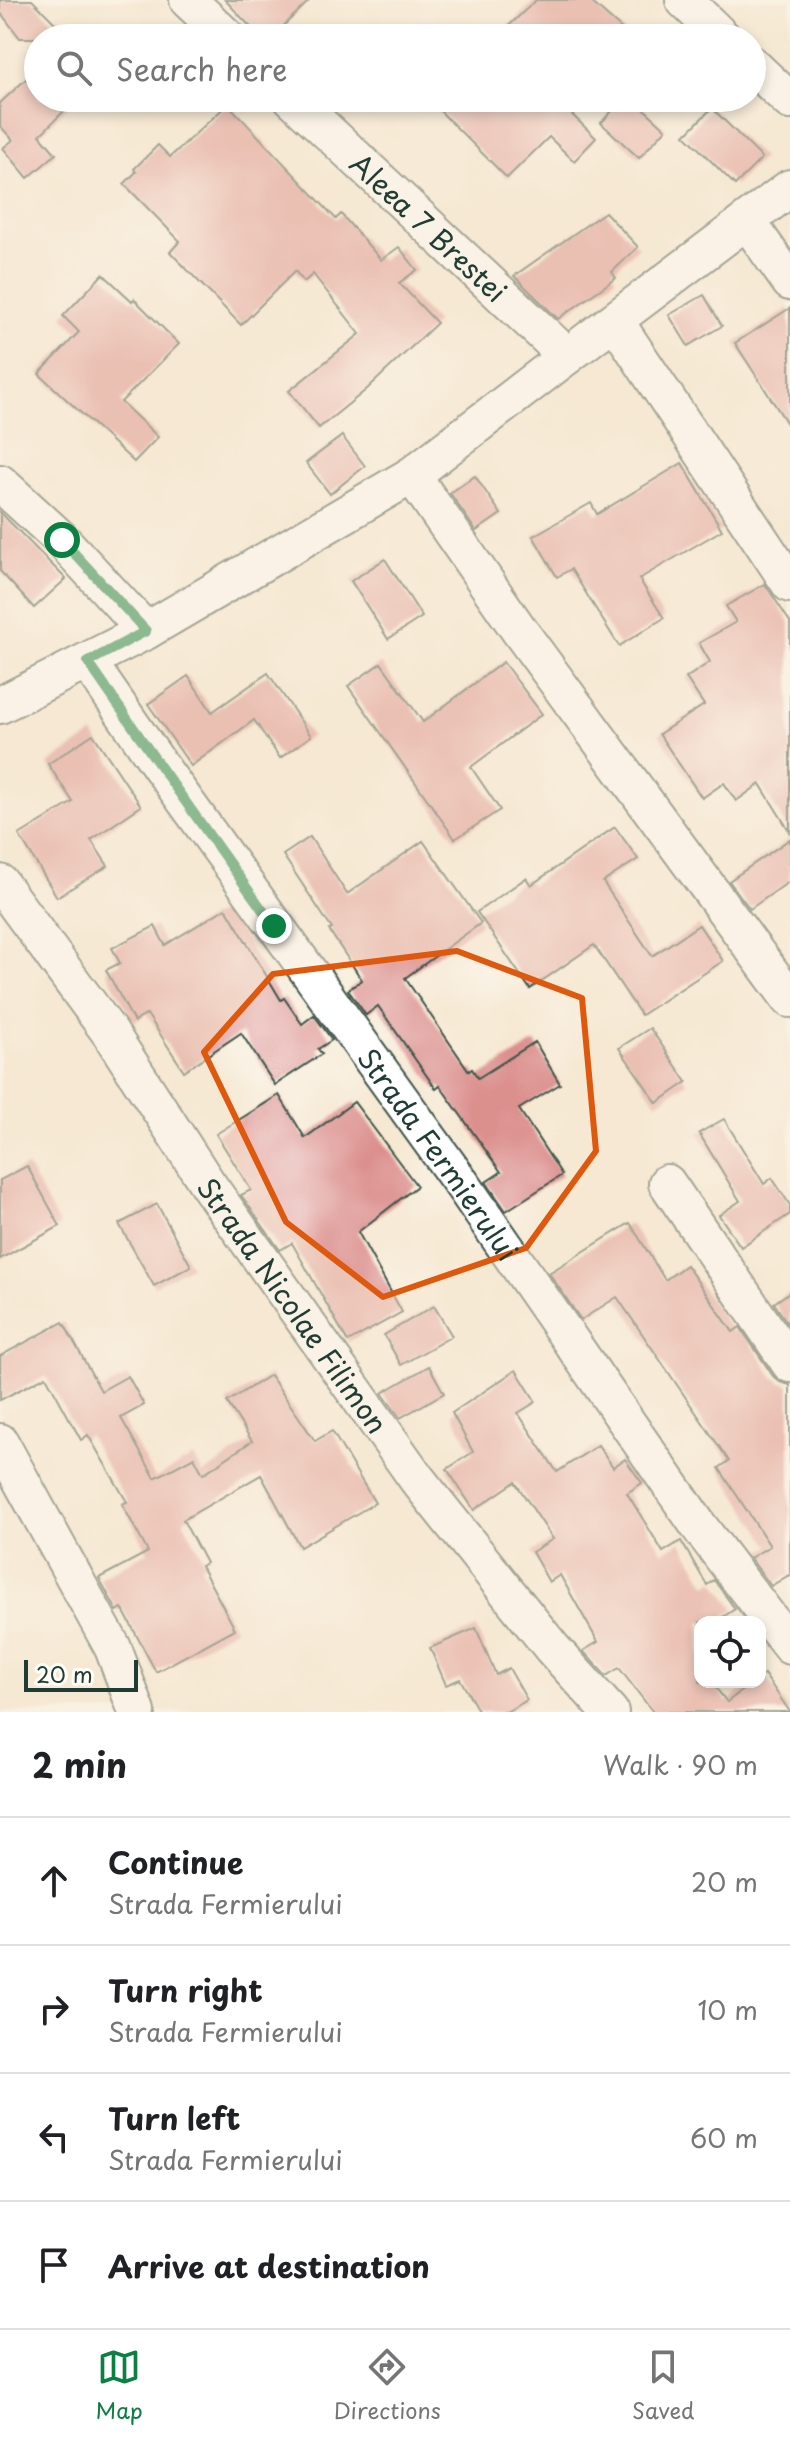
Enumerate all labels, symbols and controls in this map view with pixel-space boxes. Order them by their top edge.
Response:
search box [24,24,766,112]
icon: search [52,46,96,90]
text: Search here [116,46,288,91]
street label: Aleea 7 Brestei [341,142,517,311]
route start [44,522,80,558]
route end [256,908,292,944]
street label: Strada Fermierului [348,1038,530,1269]
street label: Strada Nicolae Filimon [187,1168,399,1442]
map controls [694,1616,766,1688]
button: locate [694,1616,766,1688]
scale bar [24,1656,138,1692]
text: 20 m [36,1657,93,1690]
text: 2 min [32,1738,127,1790]
text: Walk · 90 m [603,1745,758,1784]
text: Continue [108,1839,243,1884]
icon: ahead [32,1859,76,1903]
text: 20 m [691,1862,758,1901]
text: Strada Fermierului [108,1884,343,1923]
text: Turn right [108,1967,263,2012]
icon: right [32,1987,76,2031]
text: 10 m [697,1990,758,2029]
text: Strada Fermierului [108,2012,343,2051]
text: Turn left [108,2095,240,2140]
icon: left [32,2115,76,2159]
text: 60 m [690,2118,758,2157]
text: Strada Fermierului [108,2140,343,2179]
icon: arrive [32,2243,76,2287]
text: Arrive at destination [108,2243,430,2288]
tab: Map [96,2345,143,2426]
tab: Directions [334,2345,441,2426]
tab: Saved [632,2345,694,2426]

